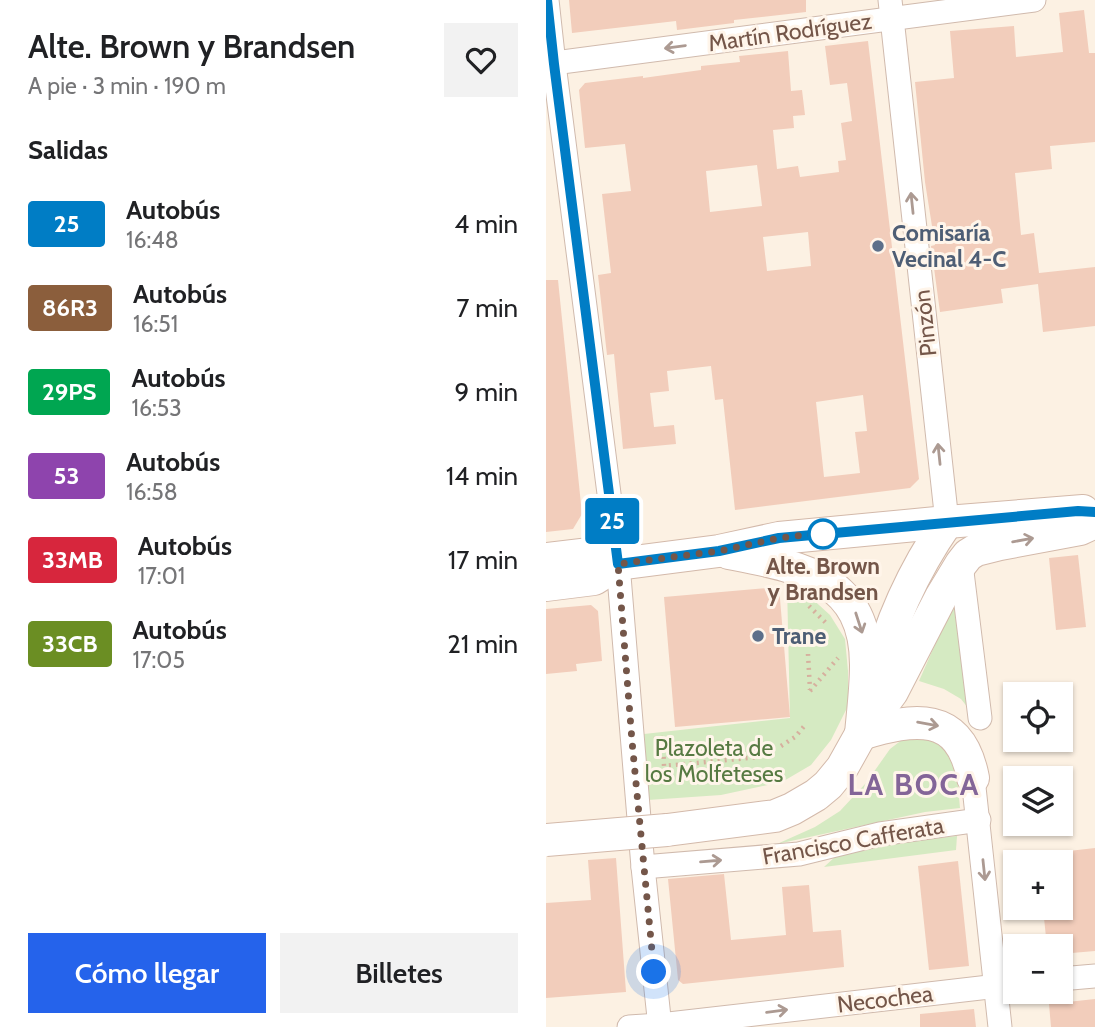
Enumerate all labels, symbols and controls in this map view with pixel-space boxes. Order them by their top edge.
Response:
street label: Martín Rodríguez [707,7,874,57]
button: heart [444,23,518,97]
text: Alte. Brown y Brandsen [28,26,355,66]
one-way arrow [664,41,687,54]
text: A pie · 3 min · 190 m [28,72,226,100]
text: Salidas [28,134,108,166]
one-way arrow [905,193,918,215]
text: Autobús [126,194,220,226]
text: 4 min [454,208,518,240]
text: 25 [54,209,79,238]
place label: Comisaría Vecinal 4-C [892,219,1006,273]
text: 16:48 [126,226,179,254]
marker: Comisaría Vecinal 4-C [870,238,886,254]
text: Autobús [133,278,227,310]
street label: Pinzón [908,288,942,358]
text: 7 min [456,292,518,324]
text: 86R3 [42,293,98,322]
text: 16:51 [133,310,178,338]
text: Autobús [131,362,226,394]
text: 9 min [455,376,518,408]
text: 29PS [42,377,96,406]
text: 16:53 [131,394,182,422]
one-way arrow [933,443,946,466]
text: Autobús [126,446,220,478]
text: 14 min [446,460,518,492]
text: 53 [54,461,79,490]
text: 16:58 [126,478,178,506]
line badge: 25 [580,498,644,544]
text: 25 [599,506,625,535]
marker: Alte. Brown y Brandsen [808,519,838,549]
text: Autobús [138,530,232,562]
one-way arrow [1011,532,1034,546]
text: 17 min [448,544,518,576]
text: 33MB [42,545,103,574]
place label: Alte. Brown y Brandsen [766,552,880,606]
text: 17:01 [138,562,185,590]
one-way arrow [854,612,866,634]
text: Autobús [133,614,227,646]
place label: Trane [772,622,826,650]
text: 21 min [447,628,518,660]
marker: Trane [750,628,766,644]
text: 33CB [42,629,98,658]
text: 17:05 [133,646,185,674]
map controls [1003,682,1073,1004]
button: locate [1003,682,1073,752]
one-way arrow [916,718,939,732]
park label: Plazoleta de los Molfeteses [645,734,783,788]
district label: LA BOCA [847,766,981,803]
button: layers [1003,766,1073,836]
street label: Francisco Cafferata [760,811,946,871]
button: + [1003,850,1073,920]
one-way arrow [699,854,722,867]
one-way arrow [978,858,991,881]
button: Cómo llegar [28,933,266,1013]
button: Billetes [280,933,518,1013]
button: − [1003,934,1073,1004]
your location [636,954,671,989]
street label: Necochea [835,979,935,1019]
one-way arrow [765,1005,788,1018]

